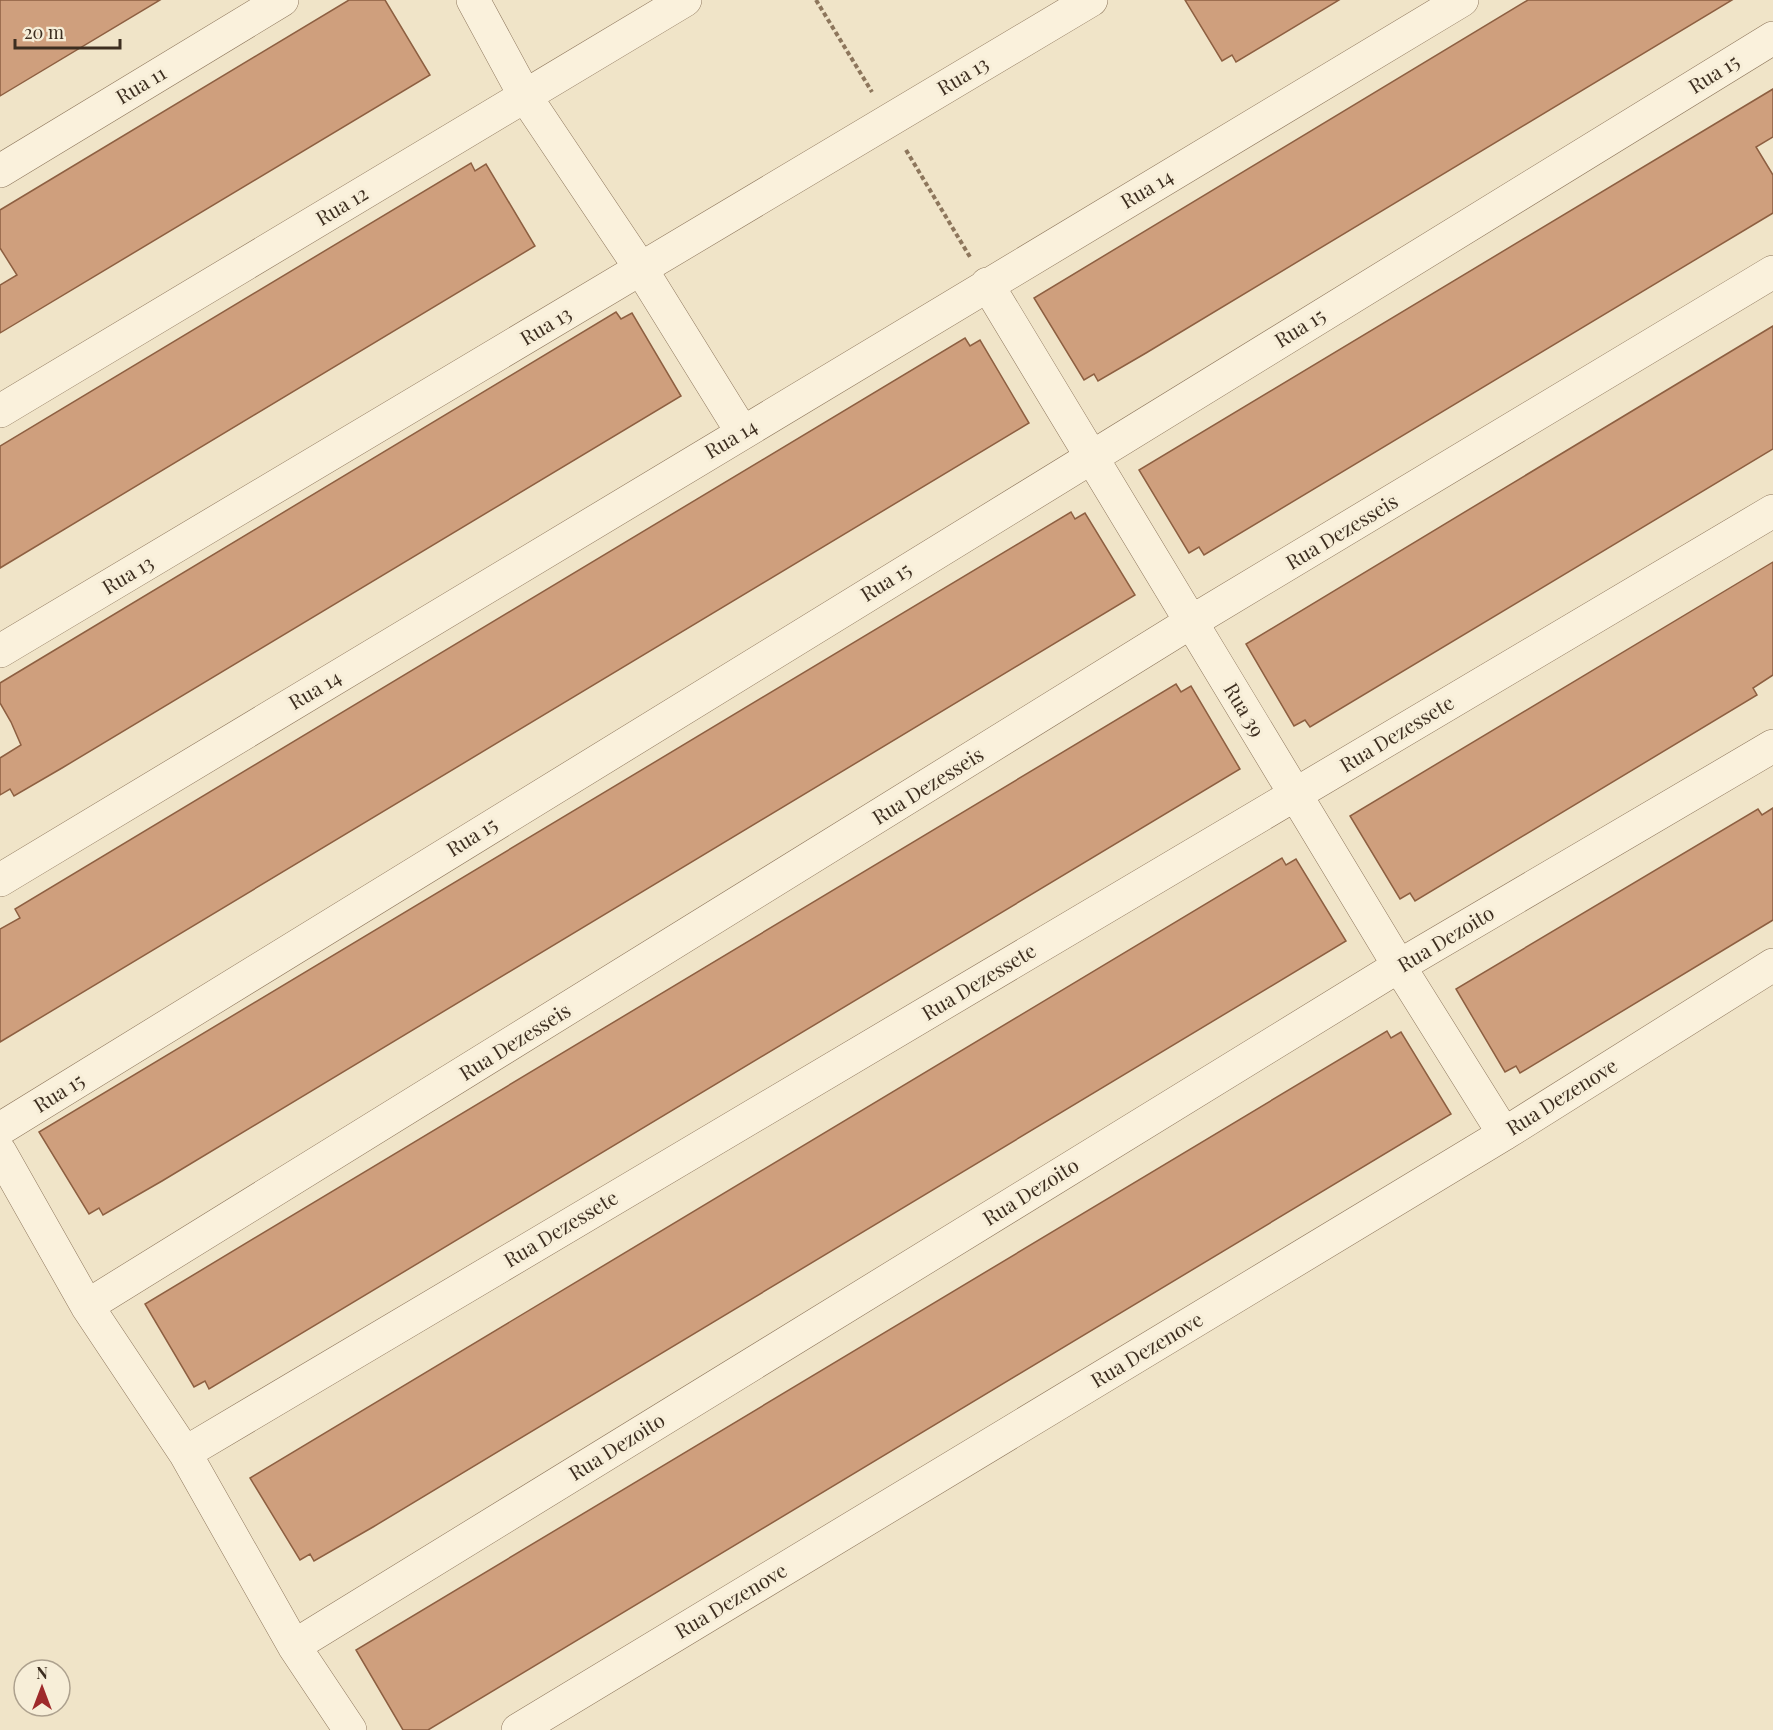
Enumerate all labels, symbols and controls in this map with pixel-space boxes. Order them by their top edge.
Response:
scale bar [15,12,120,50]
text: 20 m [24,20,64,44]
street label: Rua 15 [1683,47,1744,99]
street label: Rua 13 [932,49,993,101]
street label: Rua 11 [110,58,170,109]
street label: Rua 14 [1115,162,1178,214]
street label: Rua 12 [310,179,372,231]
street label: Rua 13 [515,299,576,351]
street label: Rua 15 [1269,301,1330,353]
street label: Rua 14 [699,412,762,464]
street label: Rua Dezesseis [1280,487,1402,575]
street label: Rua 13 [97,548,158,600]
street label: Rua 15 [855,555,916,607]
street label: Rua 14 [283,663,346,715]
street label: Rua 39 [1219,677,1272,741]
street label: Rua Dezessete [1334,688,1458,777]
street label: Rua Dezesseis [866,740,988,830]
street label: Rua 15 [441,810,502,862]
street label: Rua Dezoito [1392,898,1499,977]
street label: Rua Dezessete [916,936,1040,1025]
street label: Rua Dezesseis [453,996,575,1086]
street label: Rua Dezenove [1501,1051,1622,1141]
street label: Rua 15 [28,1066,89,1118]
street label: Rua Dezoito [977,1151,1083,1231]
street label: Rua Dezessete [498,1183,622,1272]
street label: Rua Dezenove [1085,1305,1207,1393]
street label: Rua Dezoito [563,1406,669,1486]
street label: Rua Dezenove [669,1556,791,1644]
north arrow [12,1658,72,1718]
text: N [36,1662,48,1683]

